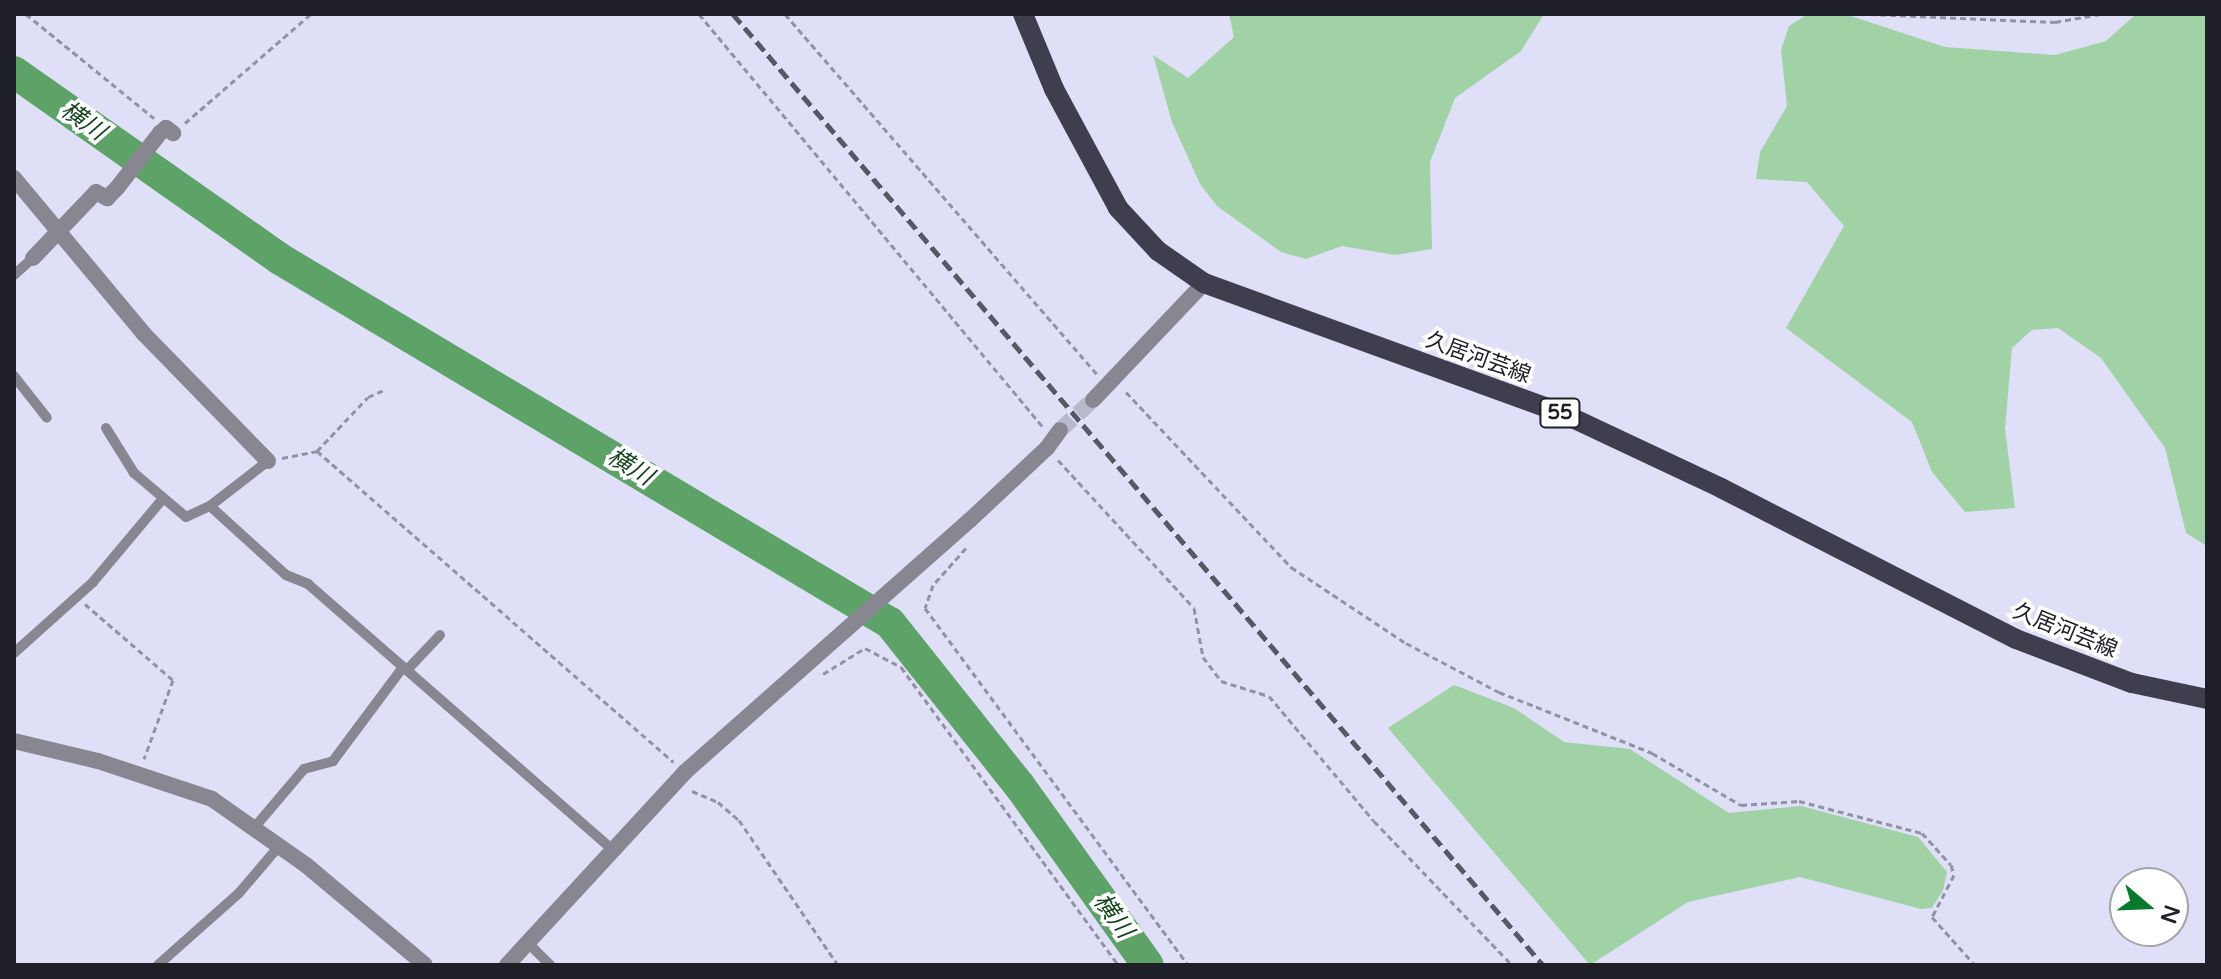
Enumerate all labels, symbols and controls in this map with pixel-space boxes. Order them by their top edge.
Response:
water label: 横川 [55,95,111,147]
street label: 久居河芸線 [1422,327,1534,389]
road number: 55 [1538,397,1582,429]
water label: 横川 [602,442,658,492]
street label: 久居河芸線 [2009,598,2121,664]
north arrow [2109,867,2189,947]
water label: 横川 [1087,888,1139,944]
text: N [2155,902,2185,927]

